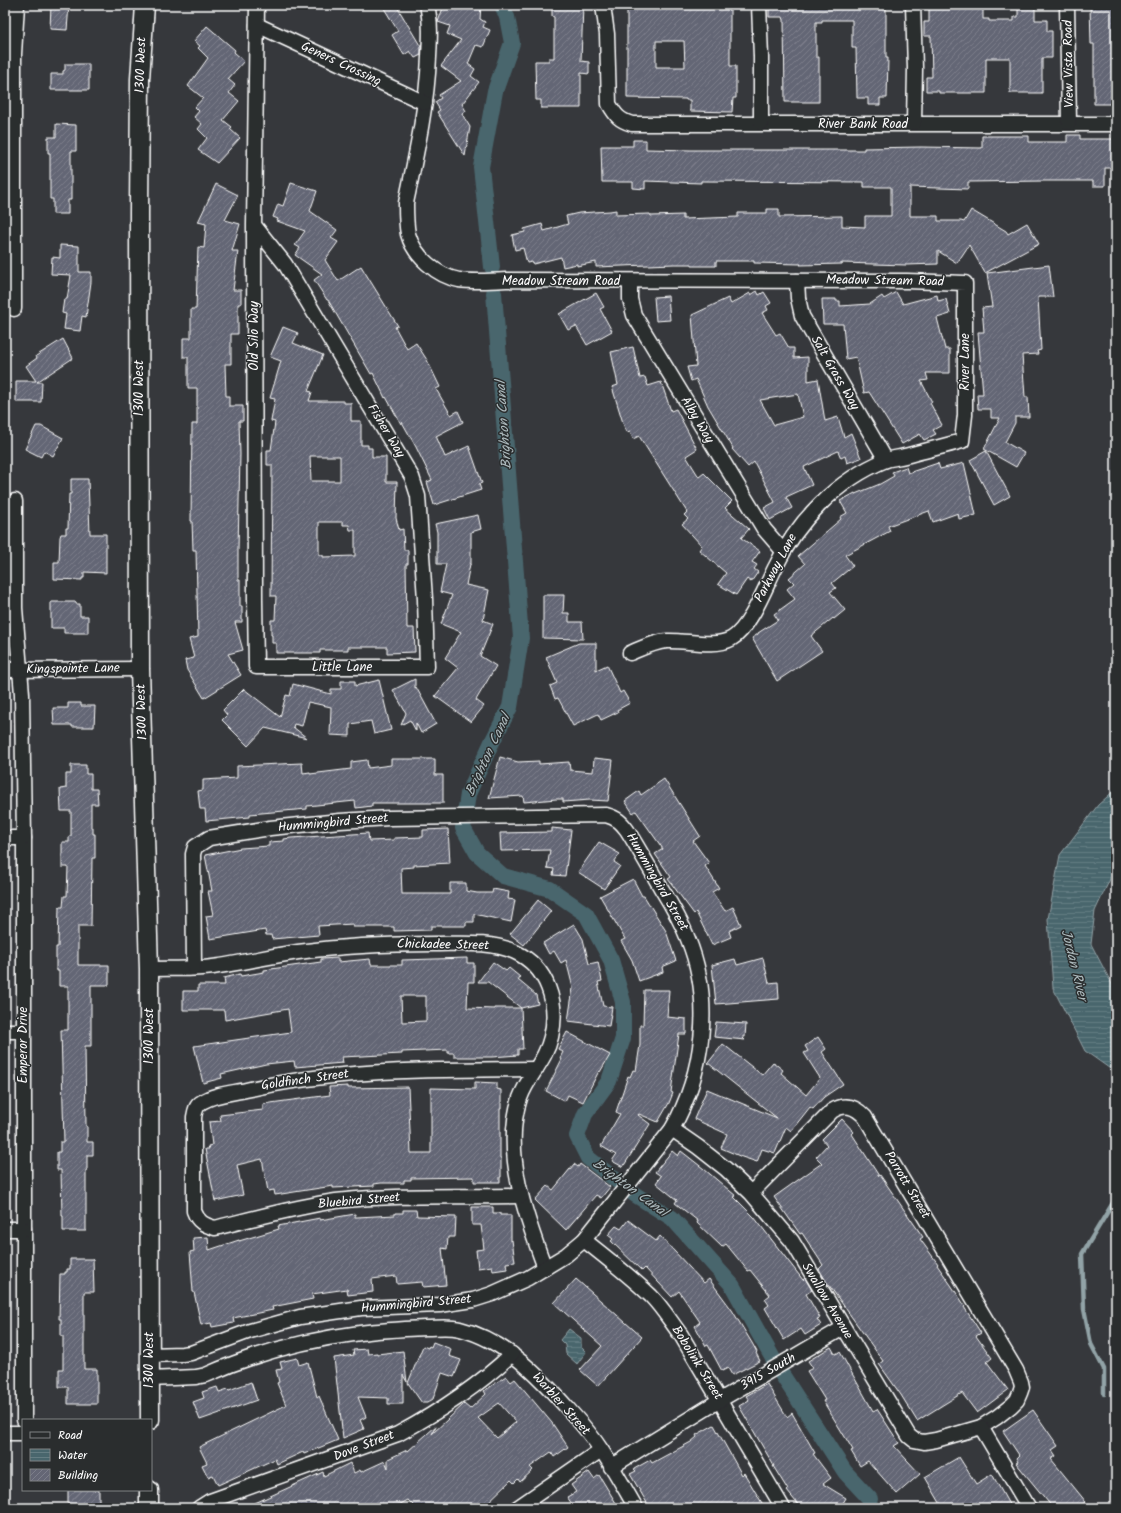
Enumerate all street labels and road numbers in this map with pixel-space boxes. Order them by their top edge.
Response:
street label: View Vista Road [1058,19,1080,108]
street label: 1300 West [130,36,153,94]
street label: Geners Crossing [297,36,385,92]
street label: River Bank Road [818,114,909,135]
street label: Meadow Stream Road [826,269,945,293]
street label: Meadow Stream Road [502,271,621,292]
street label: Old Silo Way [244,300,265,371]
street label: Salt Grass Way [805,332,865,415]
street label: River Lane [955,333,976,391]
street label: 1300 West [129,359,150,416]
street label: Alby Way [675,392,720,448]
street label: Fisher Way [362,400,411,463]
street label: Parkway Lane [749,530,803,606]
street label: Little Lane [312,657,372,678]
street label: Kingspointe Lane [26,658,120,680]
street label: 1300 West [130,683,153,741]
street label: Hummingbird Street [277,808,390,838]
street label: Hummingbird Street [620,829,694,936]
street label: Chickadee Street [397,934,490,956]
street label: Emperor Drive [13,1006,34,1083]
street label: 1300 West [139,1007,160,1064]
street label: Goldfinch Street [260,1063,351,1097]
street label: Parrott Street [878,1147,936,1224]
street label: Bluebird Street [317,1187,402,1215]
street label: Swallow Avenue [796,1259,858,1343]
street label: Hummingbird Street [360,1289,473,1319]
street label: Bobolink Street [666,1322,729,1405]
street label: 1300 West [139,1331,160,1388]
street label: 3915 South [736,1348,800,1396]
street label: Warbler Street [527,1368,596,1441]
street label: Dove Street [330,1424,398,1467]

